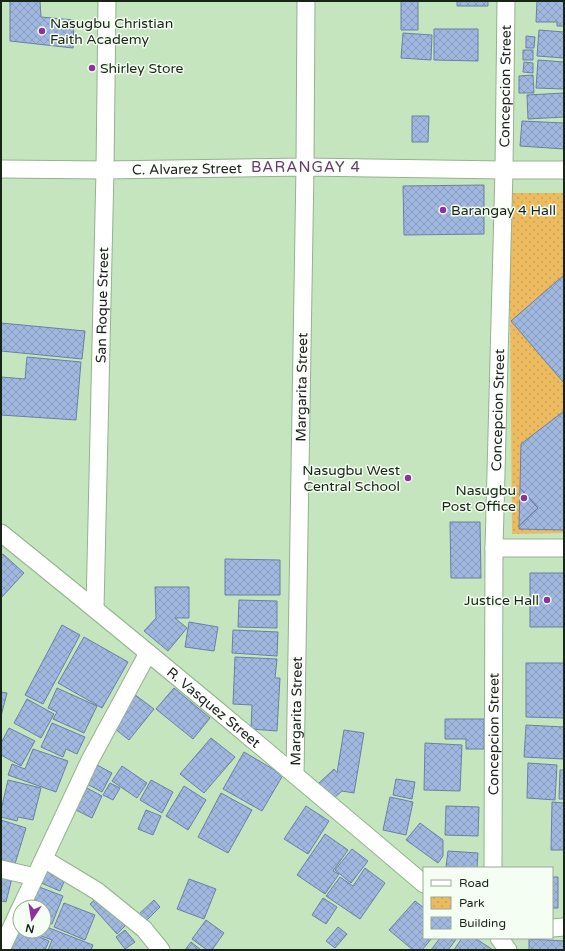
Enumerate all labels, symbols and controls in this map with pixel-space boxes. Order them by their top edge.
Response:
place label: Nasugbu Christian Faith Academy [50,15,173,48]
street label: Concepcion Street [496,24,514,147]
marker: Nasugbu Christian Faith Academy [37,26,47,36]
place label: Shirley Store [100,60,184,77]
marker: Shirley Store [87,63,97,73]
district label: BARANGAY 4 [251,158,361,176]
street label: C. Alvarez Street [132,159,243,178]
place label: Barangay 4 Hall [451,202,556,219]
marker: Barangay 4 Hall [438,205,448,215]
street label: San Roque Street [92,246,112,363]
street label: Margarita Street [292,332,311,442]
street label: Concepcion Street [488,348,508,471]
place label: Nasugbu West Central School [302,462,401,495]
marker: Nasugbu West Central School [403,473,413,483]
place label: Nasugbu Post Office [441,482,516,515]
marker: Nasugbu Post Office [519,493,529,503]
place label: Justice Hall [464,592,539,609]
marker: Justice Hall [542,595,552,605]
street label: Margarita Street [287,656,305,766]
street label: R. Vasquez Street [163,663,265,751]
street label: Concepcion Street [485,672,502,795]
legend [423,867,553,939]
text: Road [459,876,489,890]
text: Park [459,896,485,910]
north arrow [12,899,52,939]
text: Building [459,916,506,930]
text: N [24,921,36,936]

